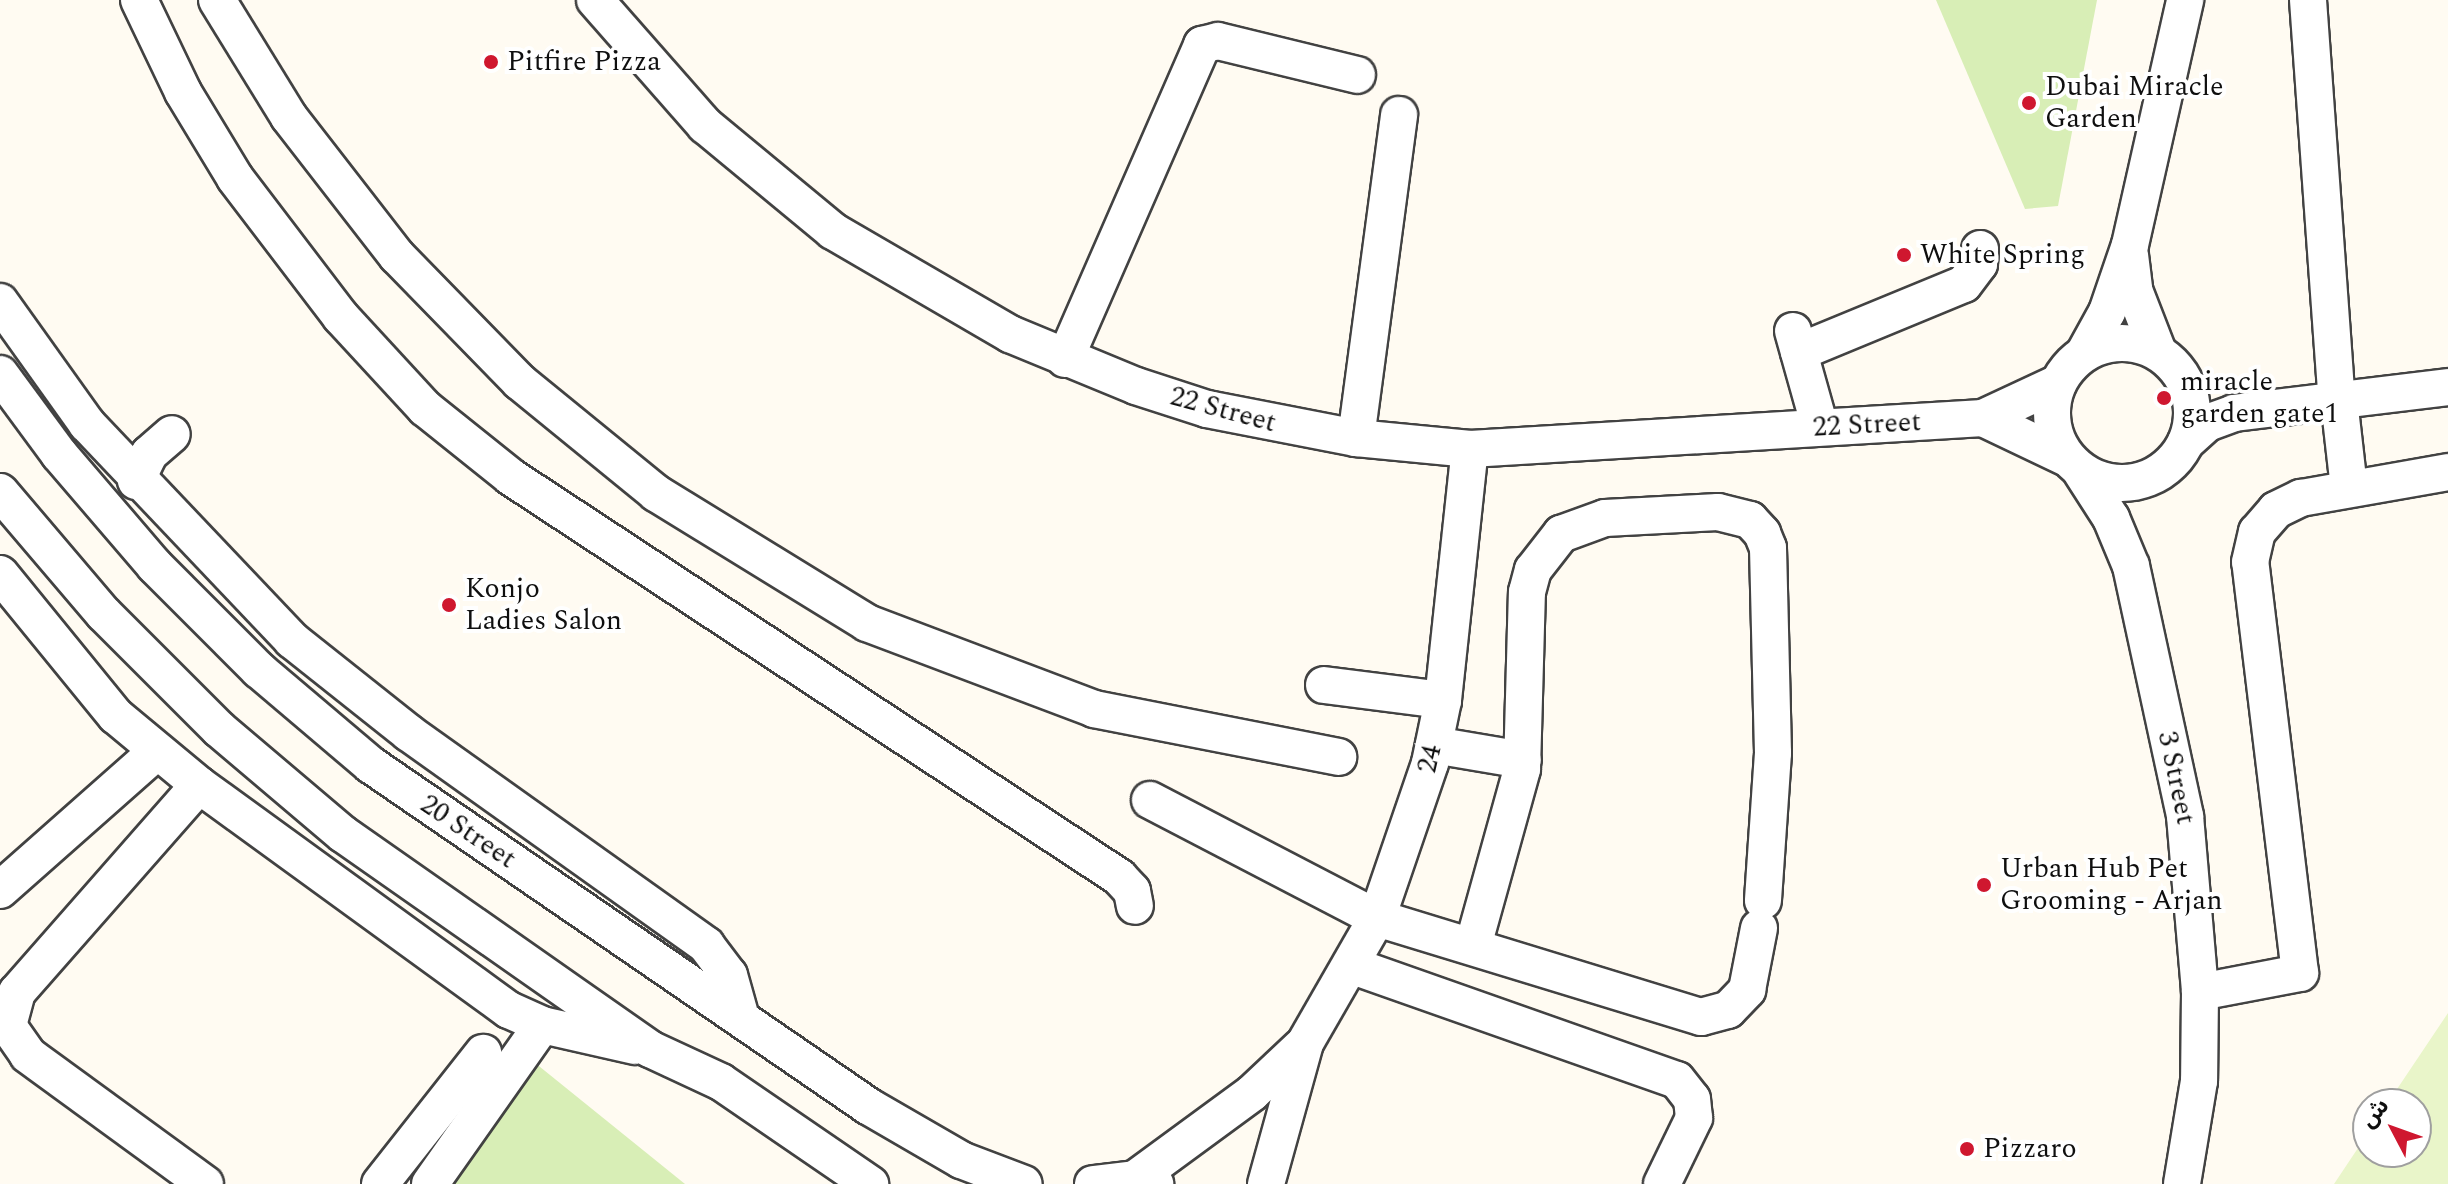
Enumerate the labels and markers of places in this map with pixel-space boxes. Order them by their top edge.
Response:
place label: Pitfire Pizza [507,45,661,79]
marker: Pitfire Pizza [482,53,500,71]
place label: Dubai Miracle Garden [2045,70,2224,136]
marker: Dubai Miracle Garden [2020,94,2038,112]
place label: White Spring [1920,238,2085,272]
marker: White Spring [1895,246,1913,264]
place label: miracle garden gate1 [2180,365,2338,431]
marker: miracle garden gate1 [2155,389,2173,407]
place label: Konjo Ladies Salon [465,572,622,638]
marker: Konjo Ladies Salon [440,596,458,614]
place label: Urban Hub Pet Grooming - Arjan [2000,852,2223,918]
marker: Urban Hub Pet Grooming - Arjan [1975,876,1993,894]
place label: Pizzaro [1983,1132,2077,1166]
marker: Pizzaro [1958,1140,1976,1158]

